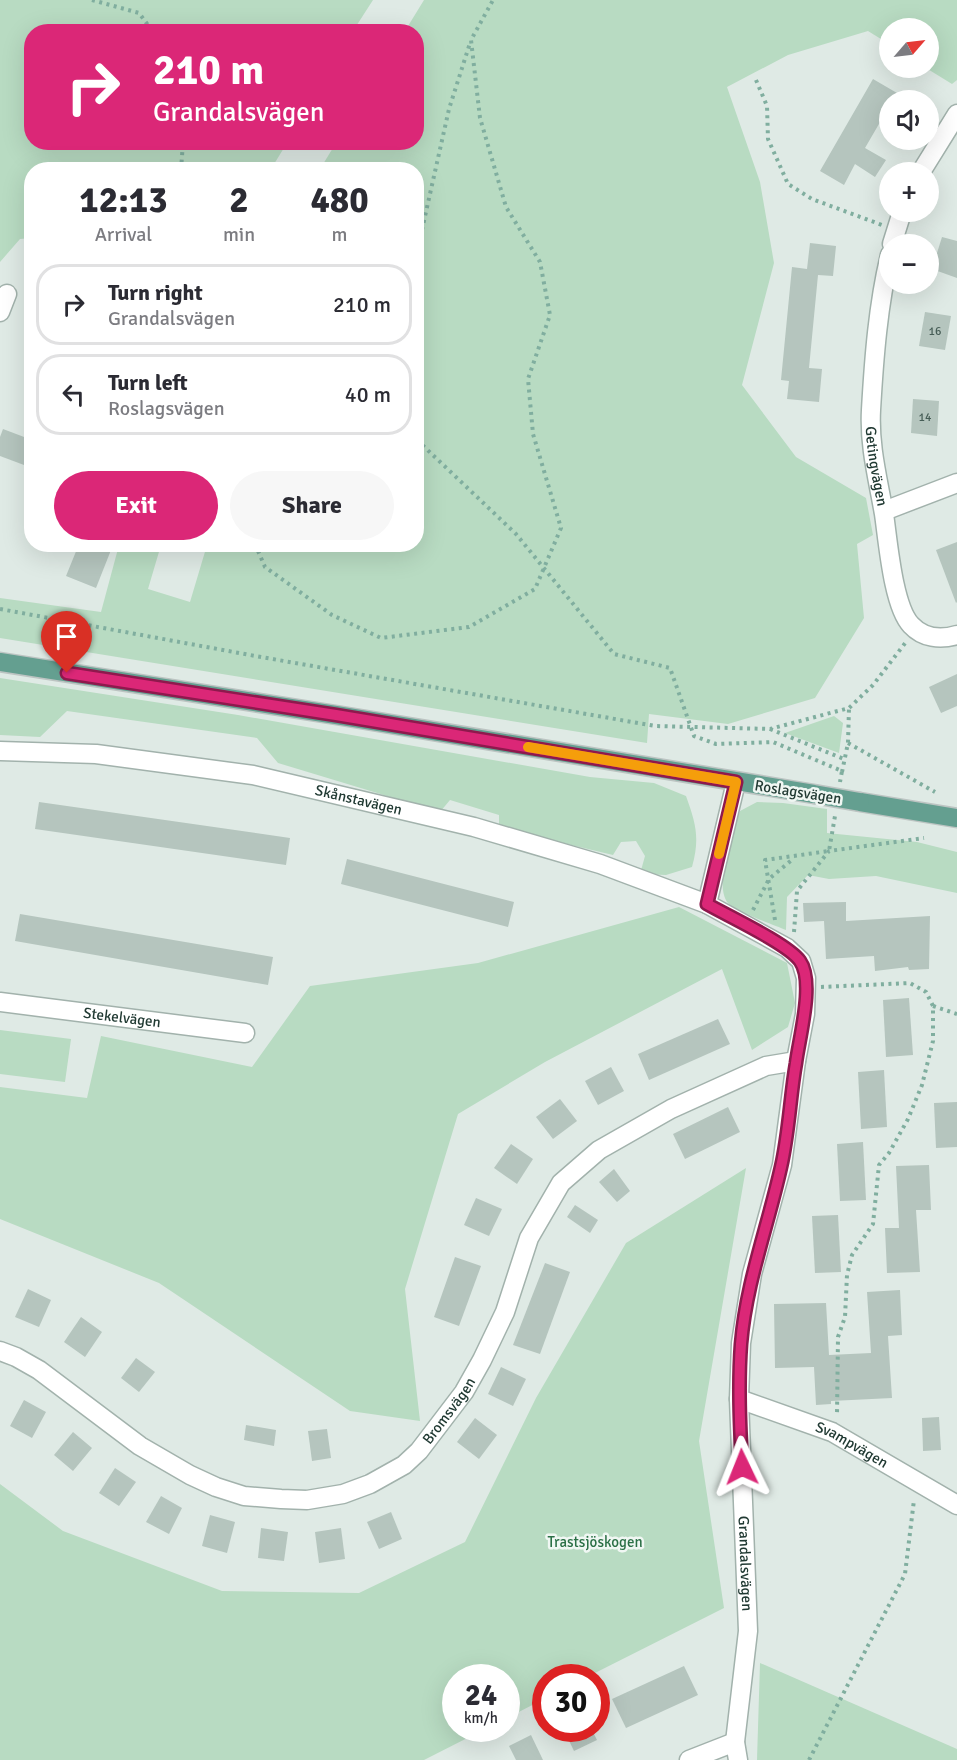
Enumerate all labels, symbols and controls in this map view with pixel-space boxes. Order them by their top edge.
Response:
north arrow [879,18,939,78]
map controls [879,18,939,294]
text: 210 m [153,45,264,96]
icon: right [54,48,132,126]
button: sound [879,90,939,150]
text: Grandalsvägen [153,96,325,129]
button: + [879,162,939,222]
text: 12:13 [79,178,168,223]
text: 2 [229,178,249,223]
text: 480 [310,178,369,223]
text: Arrival [95,222,152,247]
text: min [223,222,255,247]
text: m [332,222,348,247]
button: − [879,234,939,294]
text: Turn right [108,279,203,306]
icon: right [57,288,90,321]
text: 210 m [333,291,391,318]
text: Grandalsvägen [108,306,235,331]
house number: 16 [929,324,941,339]
text: Turn left [108,369,188,396]
icon: left [57,378,90,411]
text: 40 m [345,381,391,408]
text: Roslagsvägen [108,396,225,421]
house number: 14 [919,410,932,425]
street label: Getingvägen [862,426,891,508]
button: Exit [54,471,218,540]
button: Share [230,471,394,540]
pin [41,611,92,673]
icon: arrive [50,620,83,653]
street label: Roslagsvägen [753,776,843,808]
street label: Skånstavägen [313,781,404,819]
street label: Stekelvägen [82,1004,162,1031]
street label: Bromsvägen [419,1374,479,1448]
street label: Svampvägen [813,1418,891,1472]
position arrow [710,1435,774,1499]
street label: Grandalsvägen [735,1516,756,1612]
park label: Trastsjöskogen [547,1533,643,1551]
speed limit sign: 30 [532,1664,610,1742]
text: 24 [465,1677,497,1714]
text: km/h [464,1709,498,1727]

